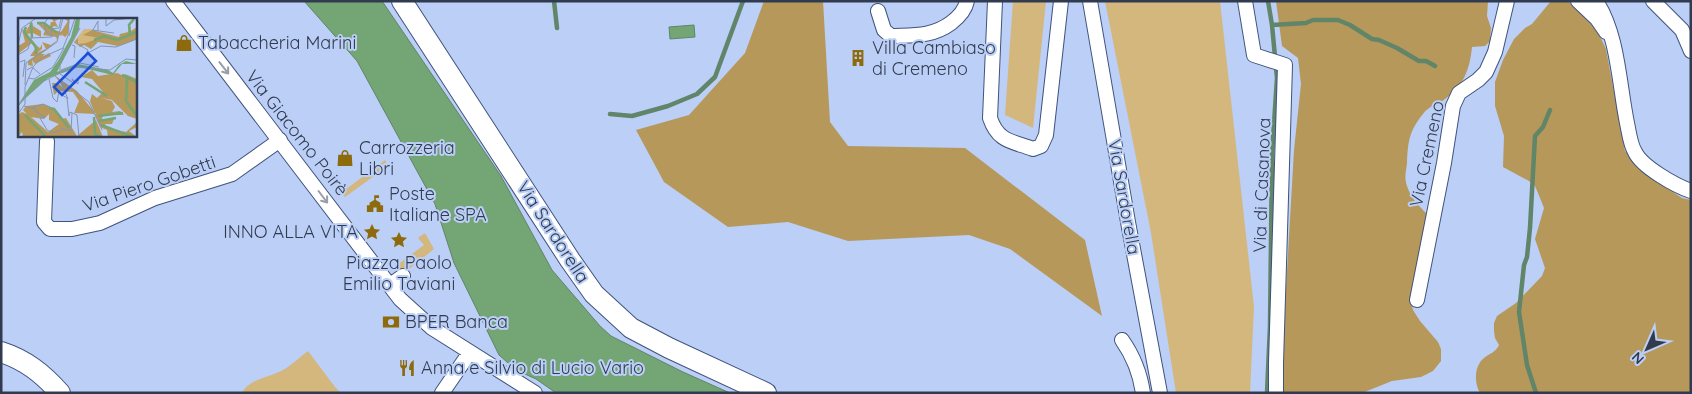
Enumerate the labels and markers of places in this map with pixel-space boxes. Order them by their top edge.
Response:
place label: Tabaccheria Marini [198,31,356,54]
shop icon: Tabaccheria Marini [174,33,194,53]
place label: Villa Cambiaso di Cremeno [872,36,996,80]
building icon: Villa Cambiaso di Cremeno [848,48,868,68]
place label: Carrozzeria Libri [359,136,455,180]
shop icon: Carrozzeria Libri [335,148,355,168]
place label: Poste Italiane SPA [389,182,487,226]
public building icon: Poste Italiane SPA [365,194,385,214]
place label: INNO ALLA VITA [223,220,358,243]
place icon: INNO ALLA VITA [362,222,382,242]
place icon: Piazza Paolo Emilio Taviani [389,230,409,250]
place label: Piazza Paolo Emilio Taviani [343,251,455,295]
place label: BPER Banca [405,310,508,333]
bank icon: BPER Banca [381,312,401,332]
place label: Anna e Silvio di Lucio Vario [421,356,644,379]
restaurant icon: Anna e Silvio di Lucio Vario [397,358,417,378]

